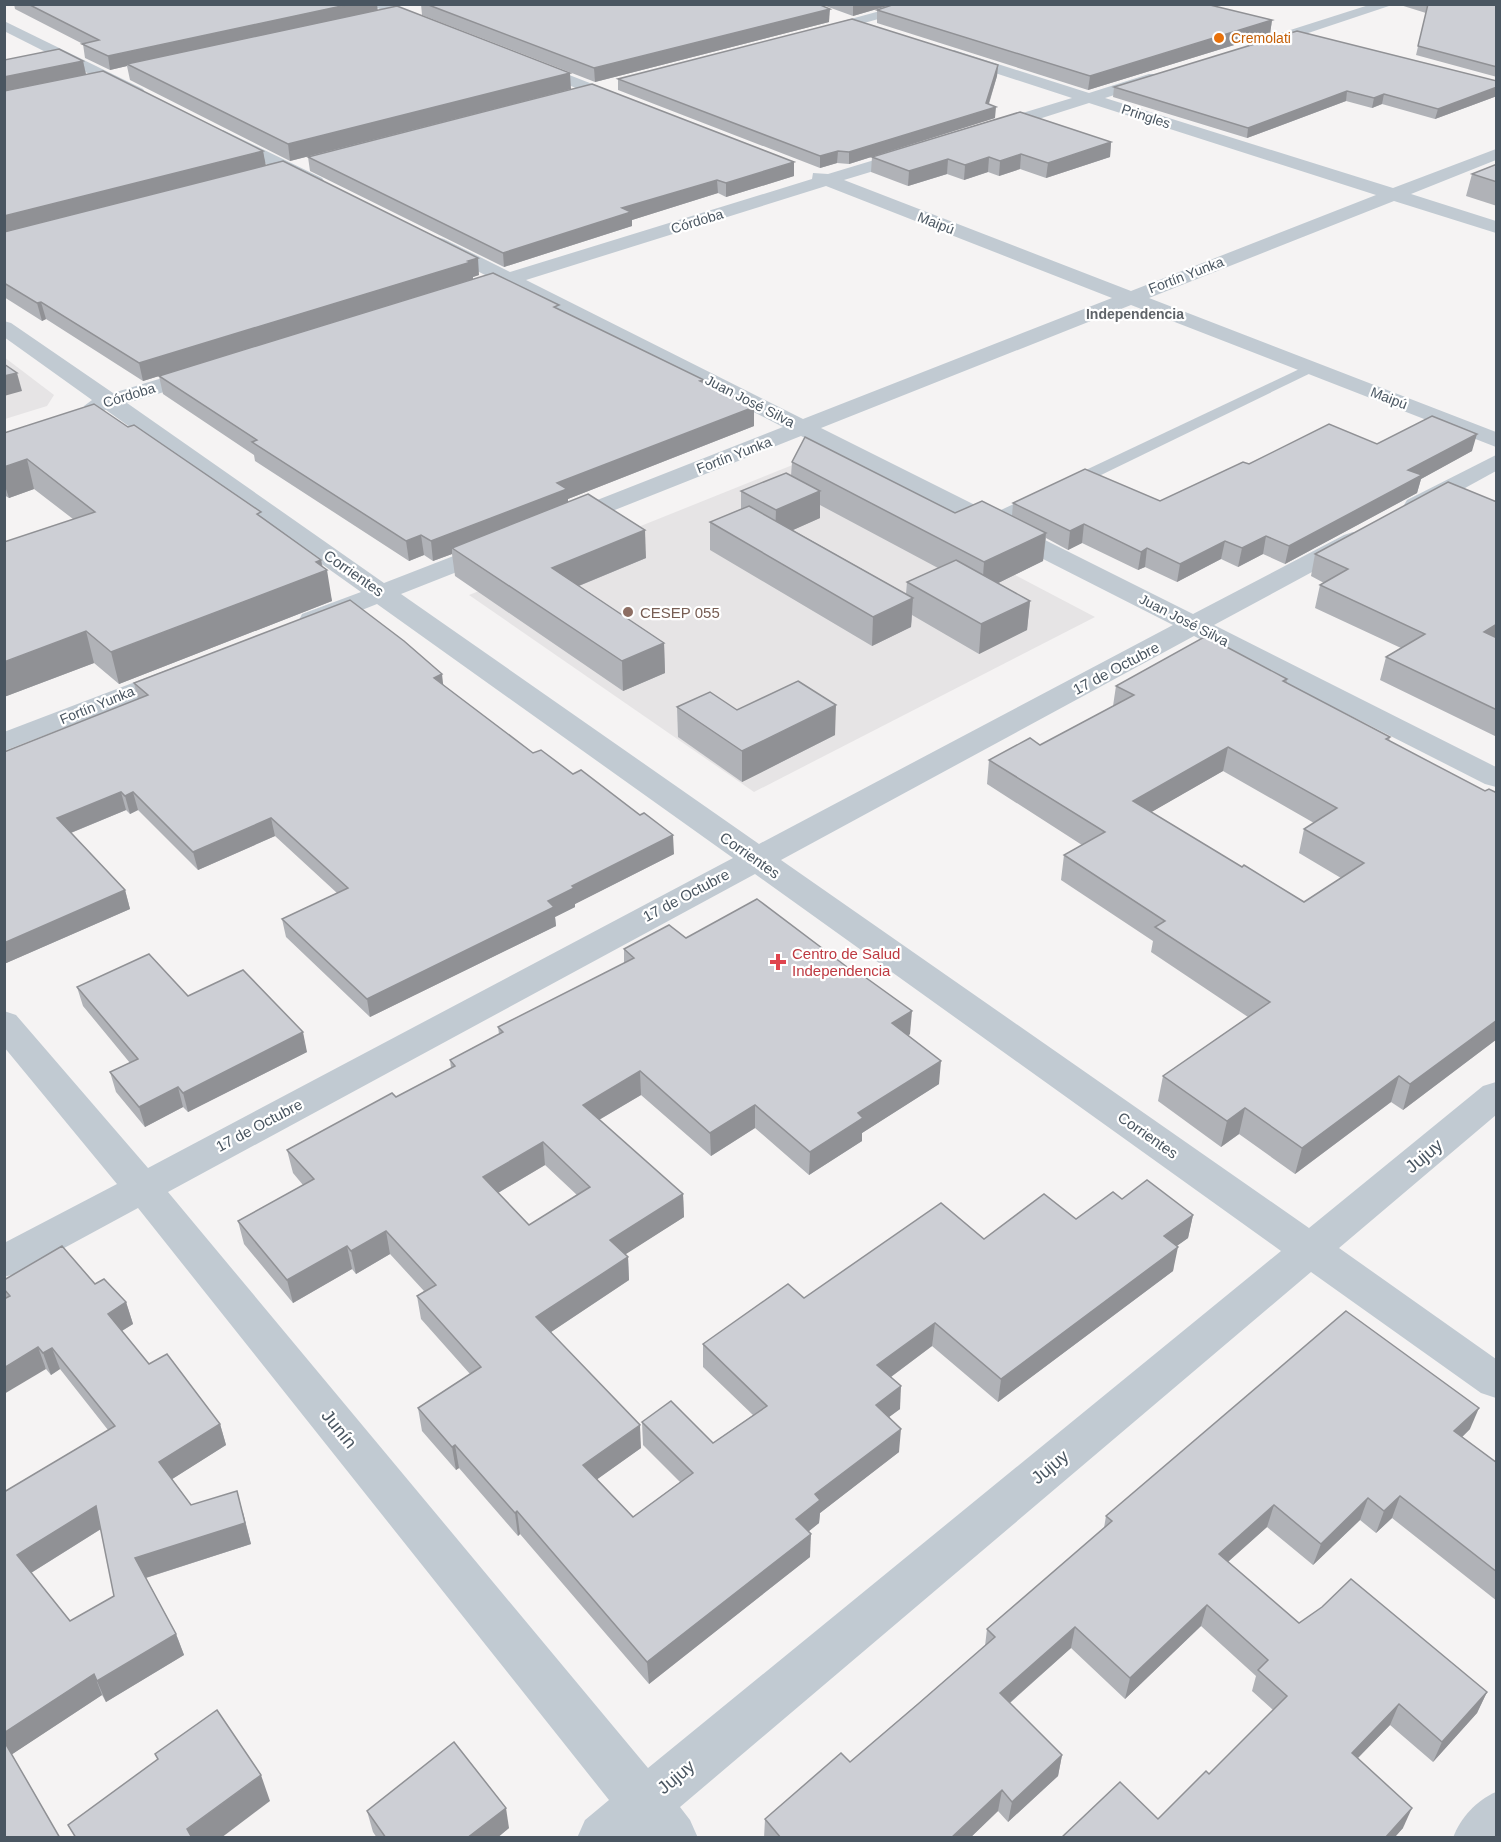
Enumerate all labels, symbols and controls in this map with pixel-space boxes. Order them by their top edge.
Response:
place label: Cremolati [1231,30,1291,46]
marker: Cremolati [1212,31,1226,45]
street label: Pringles [1119,101,1173,131]
street label: Córdoba [669,205,725,237]
street label: Maipú [915,209,957,237]
street label: Fortín Yunka [1146,253,1226,297]
district label: Independencia [1086,306,1184,322]
street label: Juan José Silva [703,372,798,430]
street label: Córdoba [101,379,157,411]
street label: Maipú [1368,384,1410,412]
street label: Fortín Yunka [694,433,774,477]
street label: Corrientes [321,546,387,600]
street label: Juan José Silva [1137,591,1232,649]
place label: CESEP 055 [640,604,720,621]
marker: CESEP 055 [621,605,635,619]
street label: 17 de Octubre [1070,638,1162,698]
street label: Fortín Yunka [57,683,137,727]
street label: Corrientes [717,828,783,882]
street label: 17 de Octubre [640,865,732,925]
place label: Centro de Salud Independencia [792,945,900,979]
marker: Centro de Salud Independencia [769,953,787,971]
street label: 17 de Octubre [213,1095,305,1155]
street label: Corrientes [1115,1108,1181,1162]
street label: Jujuy [1401,1135,1447,1177]
street label: Junín [317,1406,361,1452]
street label: Jujuy [1027,1446,1073,1488]
street label: Jujuy [653,1756,699,1798]

